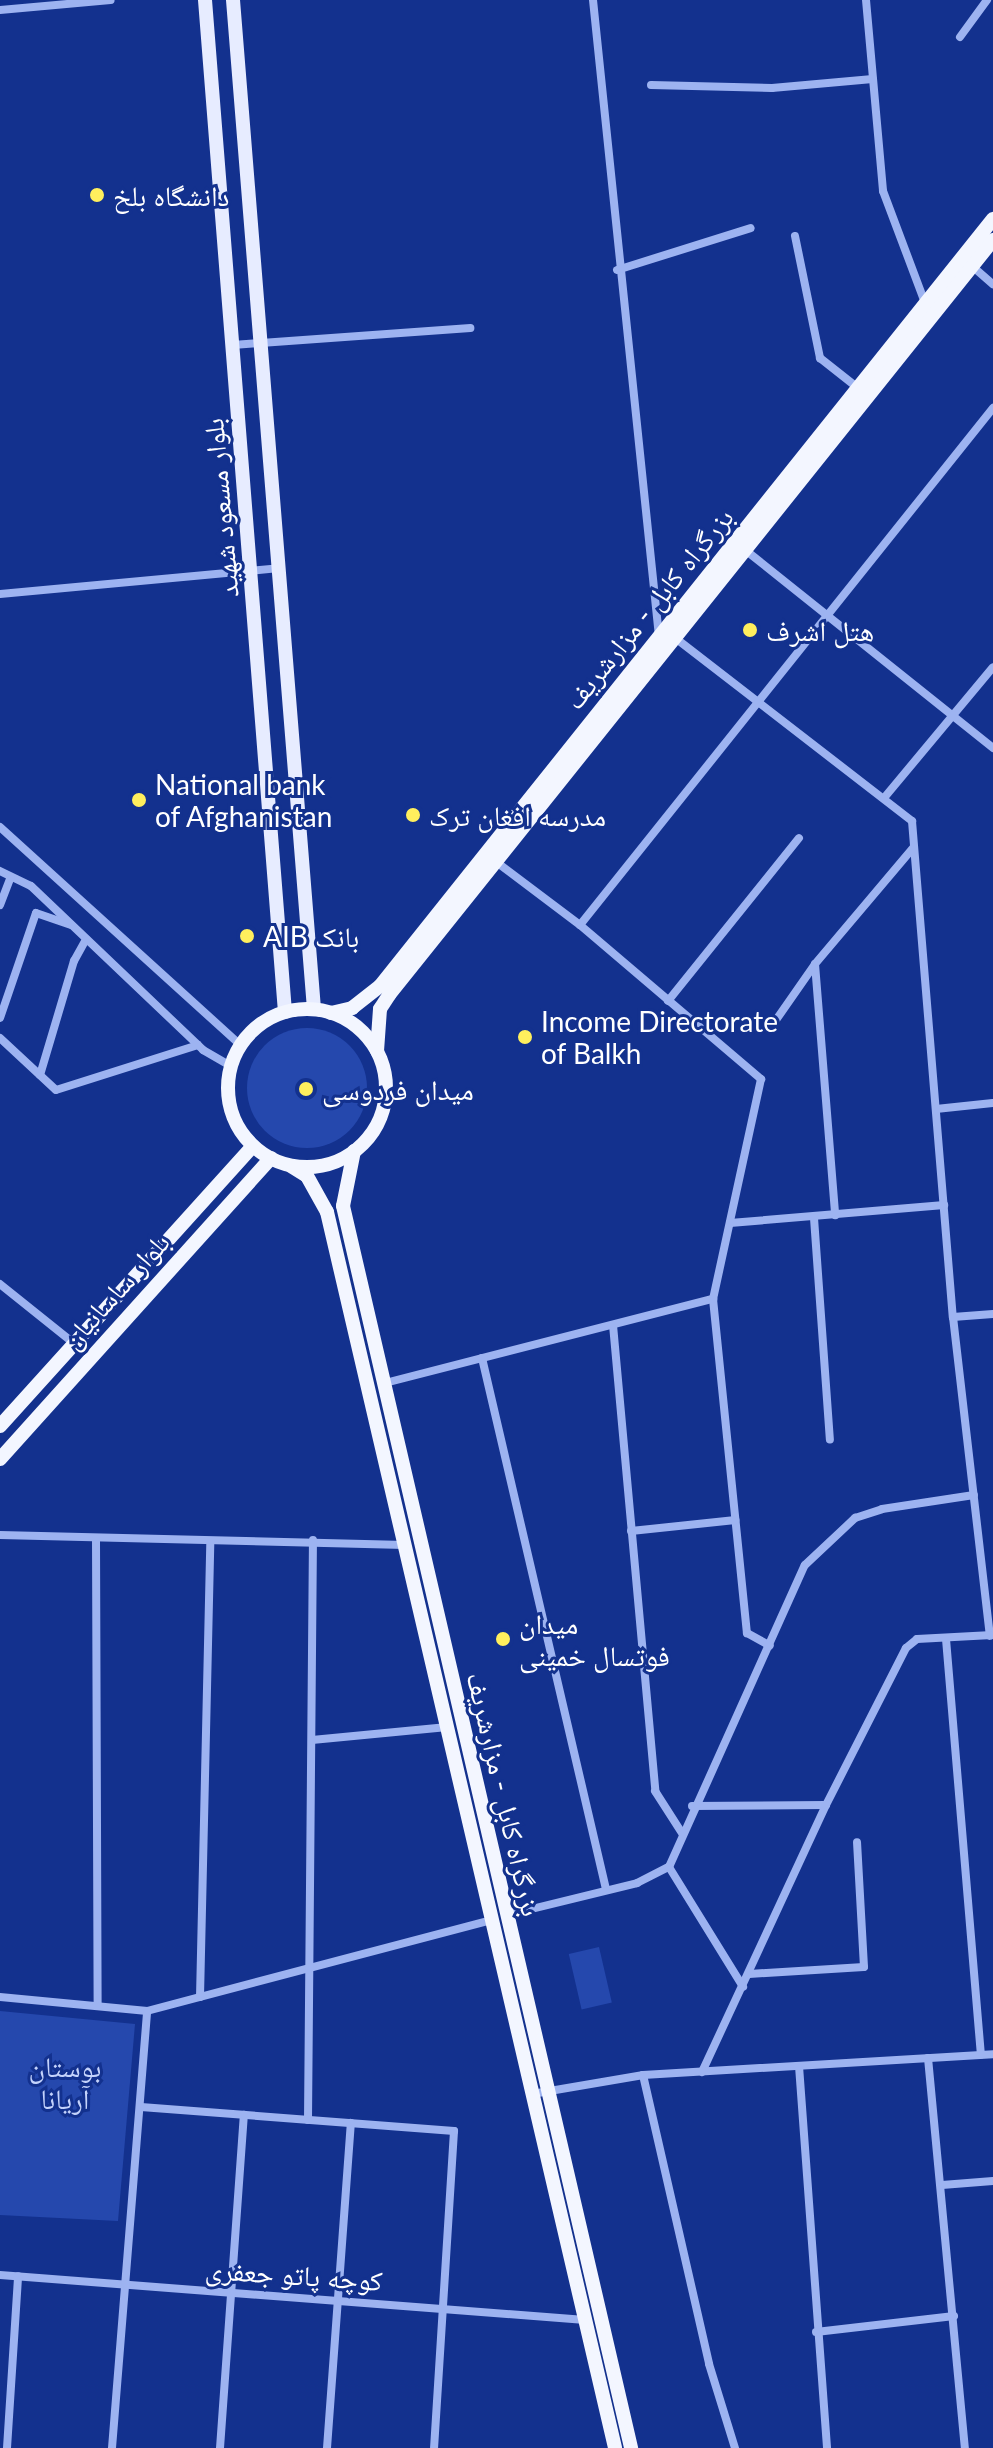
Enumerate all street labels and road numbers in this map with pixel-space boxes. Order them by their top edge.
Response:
street label: بلوار مسعود شهید [195,417,245,599]
street label: بزرگراه کابل - مزارشریف [556,500,740,716]
street label: بلوار ساسانیان [54,1225,176,1355]
street label: بزرگراه کابل - مزارشریف [461,1669,549,1919]
street label: کوچه پاتو جعفری [204,2251,384,2297]

